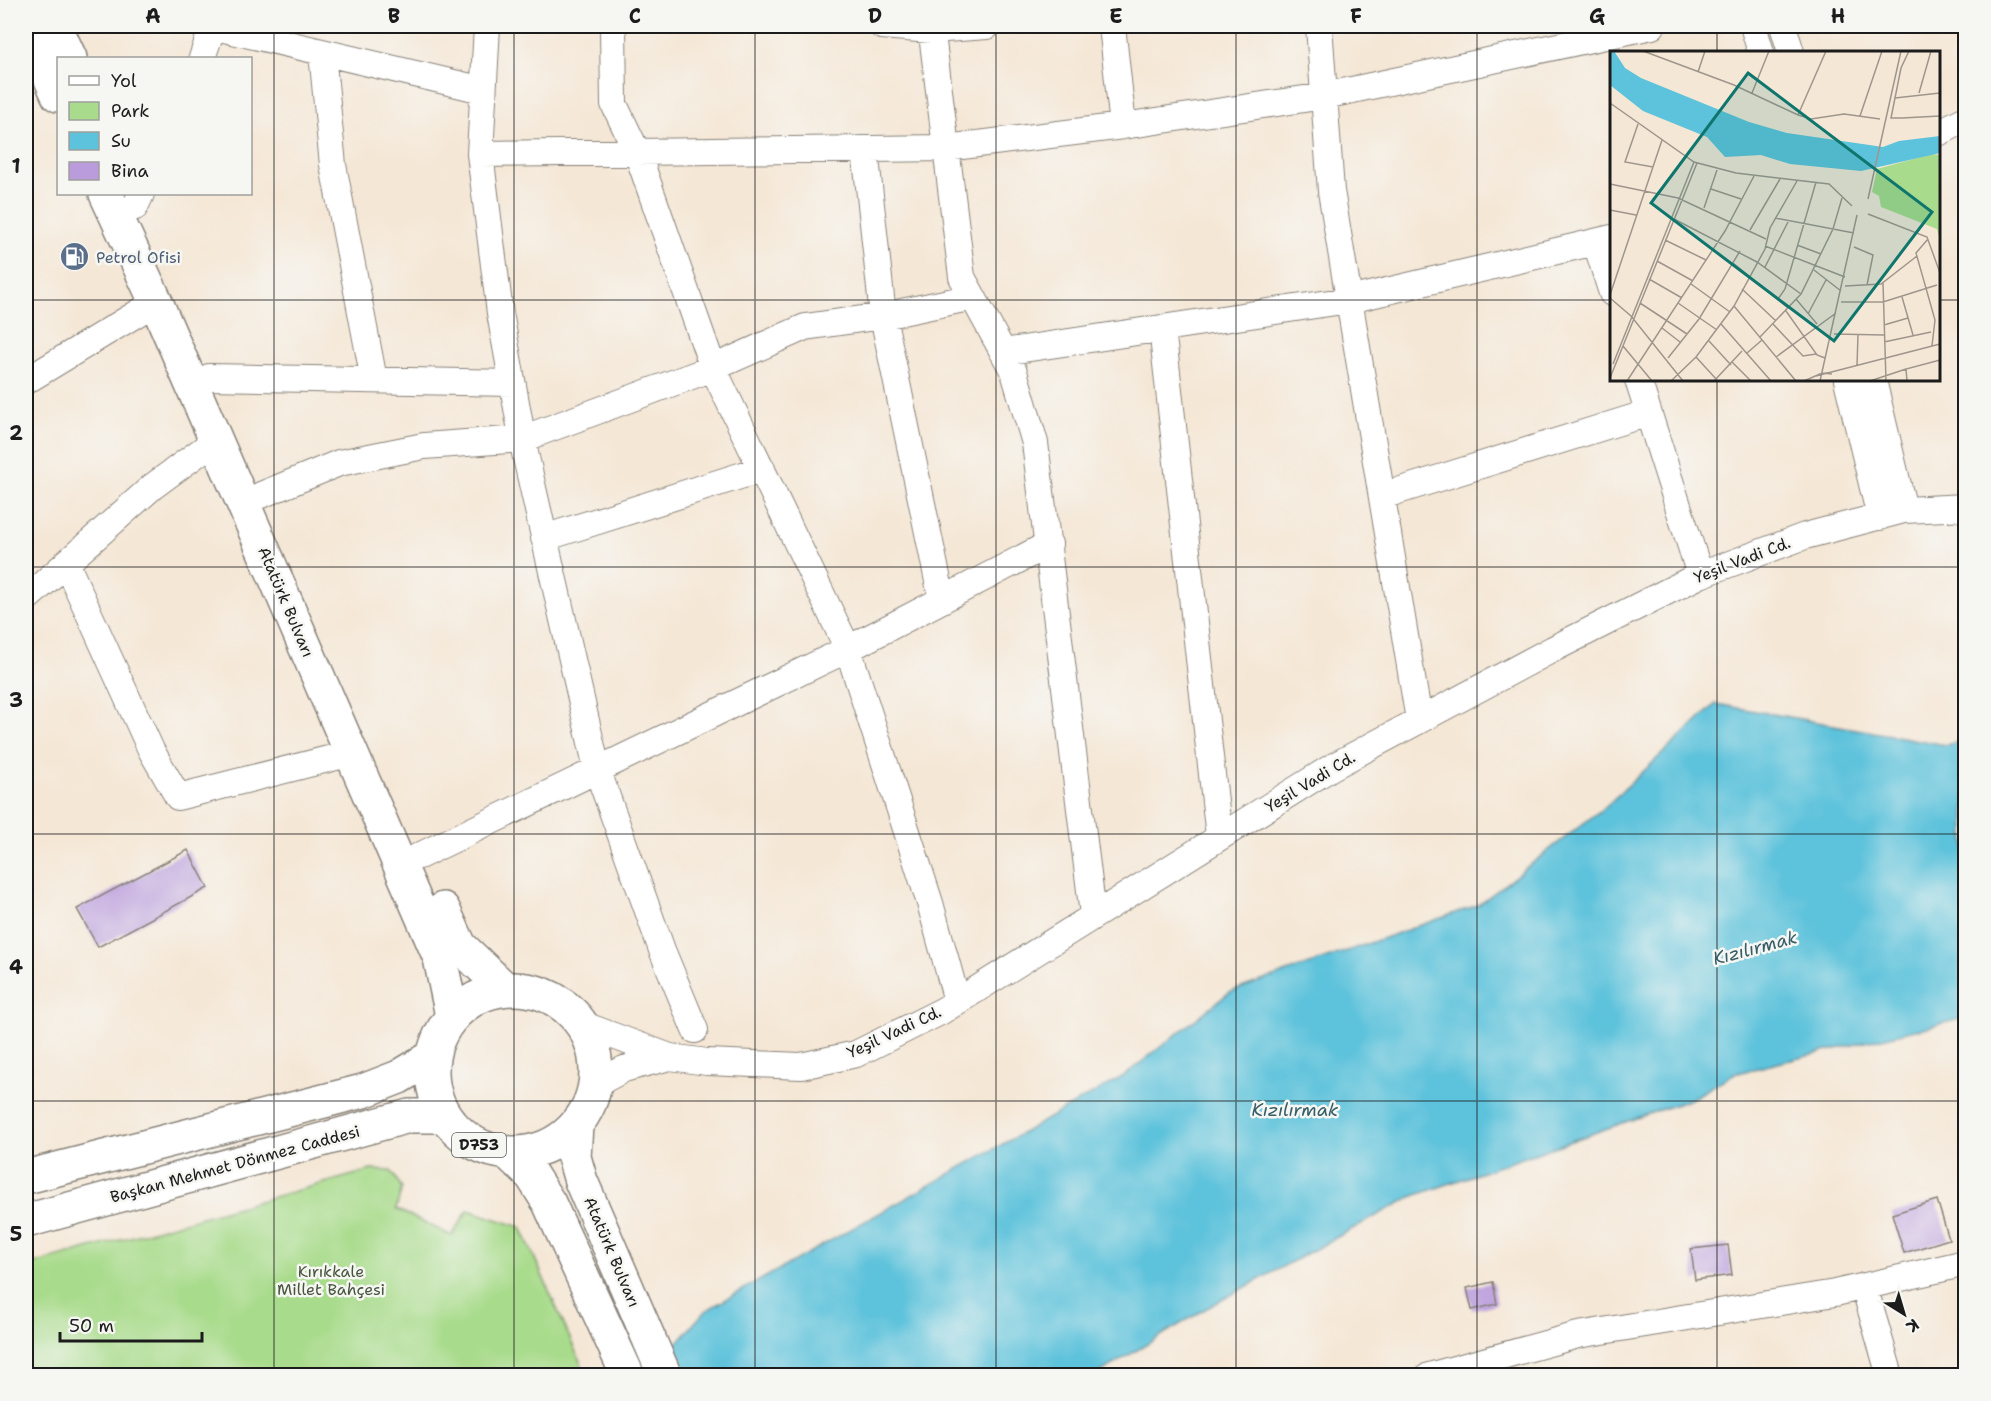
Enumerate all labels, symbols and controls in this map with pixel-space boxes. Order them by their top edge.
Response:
text: A [145,3,161,29]
text: B [388,3,400,29]
text: C [629,3,641,29]
text: D [868,3,882,29]
text: E [1109,3,1123,29]
text: F [1350,3,1362,29]
text: G [1589,3,1605,29]
text: H [1831,3,1845,29]
inset map [1610,51,1940,381]
legend [57,57,252,195]
text: Yol [111,69,137,93]
text: Park [111,99,150,123]
text: Su [111,129,131,153]
text: 1 [11,153,21,179]
text: Bina [111,159,149,183]
fuel station icon: Petrol Ofisi [59,241,91,273]
place label: Petrol Ofisi [96,247,181,268]
text: 2 [9,420,23,446]
street label: Yeşil Vadi Cd. [1691,532,1793,588]
street label: Atatürk Bulvarı [253,544,319,660]
text: 3 [9,687,23,713]
street label: Yeşil Vadi Cd. [1261,747,1359,817]
water label: Kızılırmak [1710,925,1801,971]
text: 4 [9,954,23,980]
street label: Yeşil Vadi Cd. [843,1001,945,1063]
water label: Kızılırmak [1252,1098,1339,1122]
street label: Başkan Mehmet Dönmez Caddesi [108,1120,362,1208]
road number: D753 [452,1133,506,1157]
street label: Atatürk Bulvarı [579,1194,645,1310]
text: 5 [10,1221,22,1247]
park label: Kırıkkale Millet Bahçesi [277,1261,385,1300]
north arrow [1874,1284,1934,1344]
scale bar [60,1305,202,1343]
text: 50 m [69,1314,114,1338]
text: K [1902,1314,1923,1337]

